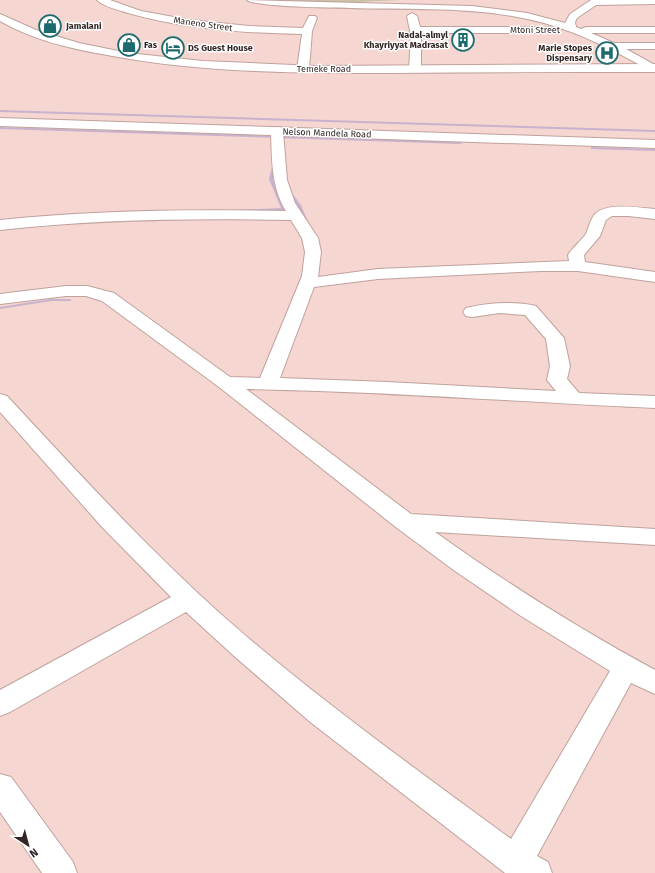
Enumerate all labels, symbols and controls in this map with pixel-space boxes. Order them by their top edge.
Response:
shop icon: Jamalani [37,13,63,39]
street label: Maneno Street [173,15,234,33]
place label: Jamalani [65,21,102,31]
street label: Mtoni Street [510,25,561,35]
building icon: Nadal-almyl Khayriyyat Madrasat [450,27,476,53]
place label: Nadal-almyl Khayriyyat Madrasat [364,30,449,50]
shop icon: Fas [116,32,142,58]
hotel icon: DS Guest House [160,35,186,61]
place label: Fas [144,40,158,50]
hospital icon: Marie Stopes Dispensary [594,40,620,66]
place label: DS Guest House [188,43,253,53]
place label: Marie Stopes Dispensary [538,43,593,63]
street label: Temeke Road [297,64,351,74]
street label: Nelson Mandela Road [282,126,372,140]
north arrow [8,825,48,865]
text: N [27,845,40,860]

